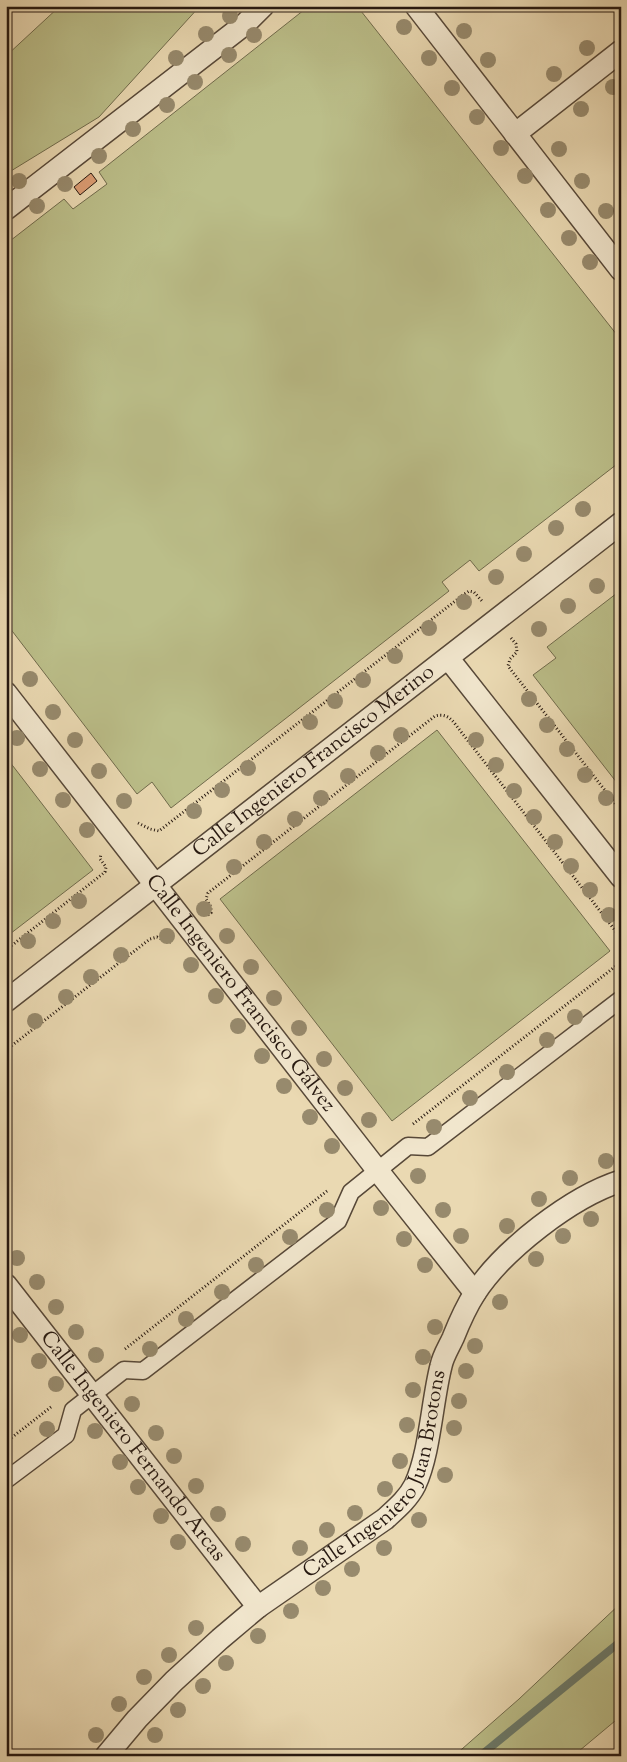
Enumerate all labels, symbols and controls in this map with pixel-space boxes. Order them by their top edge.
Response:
street label: Calle Ingeniero Francisco Merino [186,658,441,865]
street label: Calle Ingeniero Francisco Gálvez [138,868,342,1119]
street label: Calle Ingeniero Fernando Arcas [32,1325,232,1568]
street label: Calle Ingeniero Juan Brotons [297,1367,455,1586]

